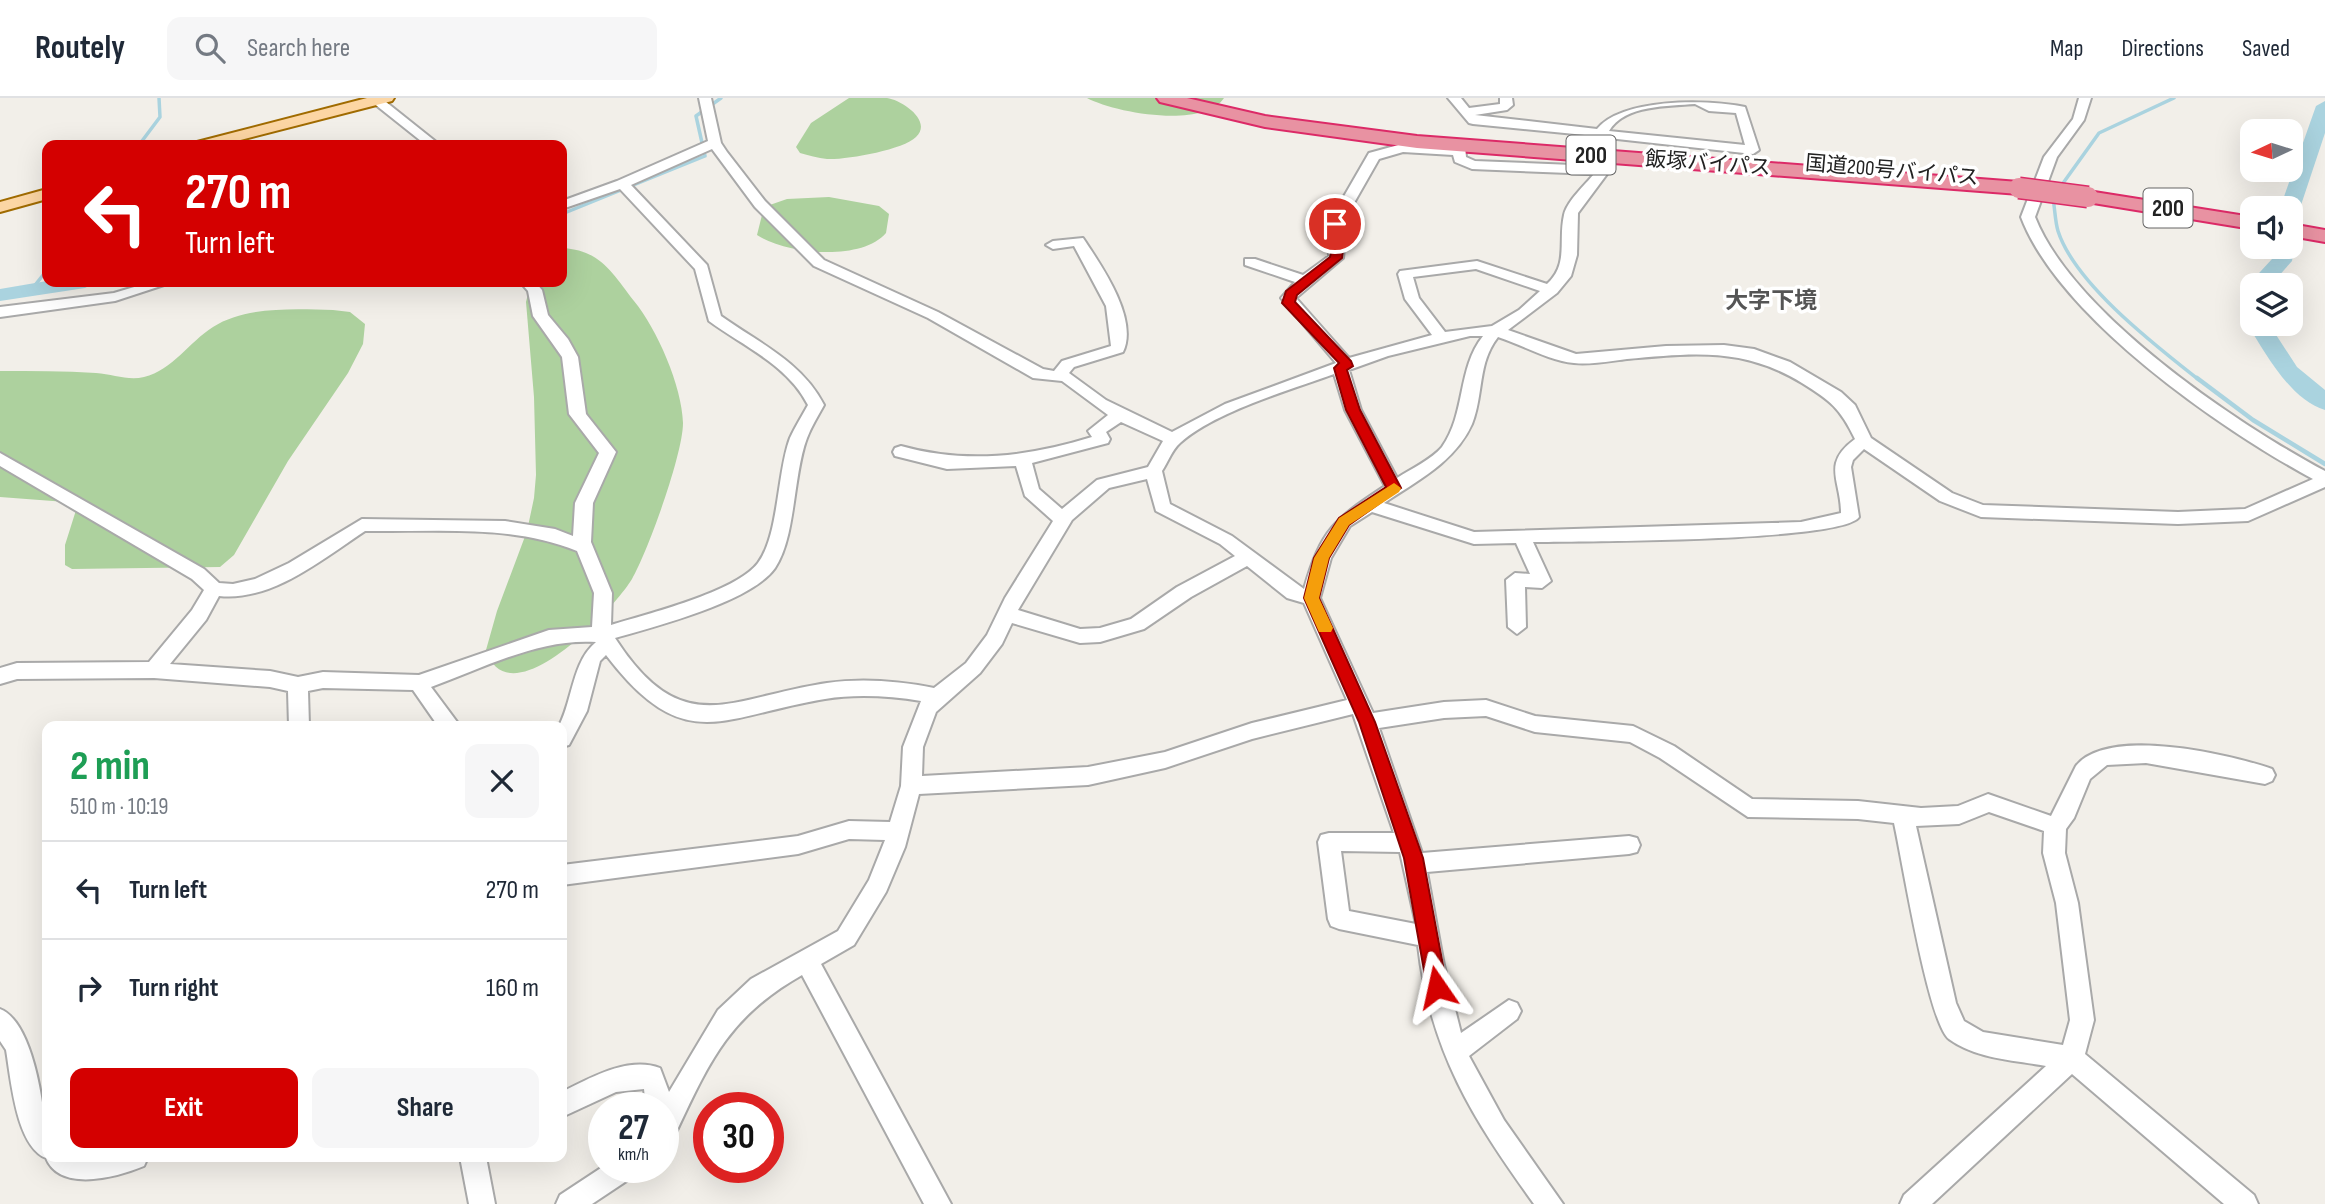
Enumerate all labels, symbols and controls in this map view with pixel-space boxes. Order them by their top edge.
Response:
search box [167,17,657,80]
text: Routely [35,28,125,68]
icon: search [191,29,229,67]
text: Search here [247,33,350,64]
text: Map [2050,34,2083,63]
text: Directions [2121,34,2204,63]
text: Saved [2242,34,2290,63]
north arrow [2240,119,2303,182]
map controls [2240,119,2303,336]
road number: 200 [1566,136,1616,174]
street label: 飯塚バイパス [1644,147,1771,180]
street label: 国道200号バイパス [1804,150,1980,191]
text: 270 m [185,164,291,223]
icon: left [70,168,161,259]
road number: 200 [2144,188,2192,228]
pin [1305,194,1365,254]
button: sound [2240,196,2303,259]
icon: arrive [1316,205,1354,243]
text: Turn left [185,224,275,263]
button: layers [2240,273,2303,336]
district label: 大字下境 [1725,287,1817,315]
text: 2 min [70,741,150,792]
button: close [465,744,539,818]
text: 510 m · 10:19 [70,793,168,821]
icon: left [70,871,108,909]
text: Turn left [129,875,207,906]
text: 270 m [486,875,539,906]
position arrow [1400,950,1474,1024]
icon: right [70,969,108,1007]
text: Turn right [129,973,218,1004]
text: 160 m [486,973,539,1004]
button: Exit [70,1068,298,1148]
button: Share [312,1068,539,1148]
speed limit sign: 30 [693,1092,784,1183]
text: 27 [618,1107,649,1150]
text: km/h [618,1144,649,1165]

